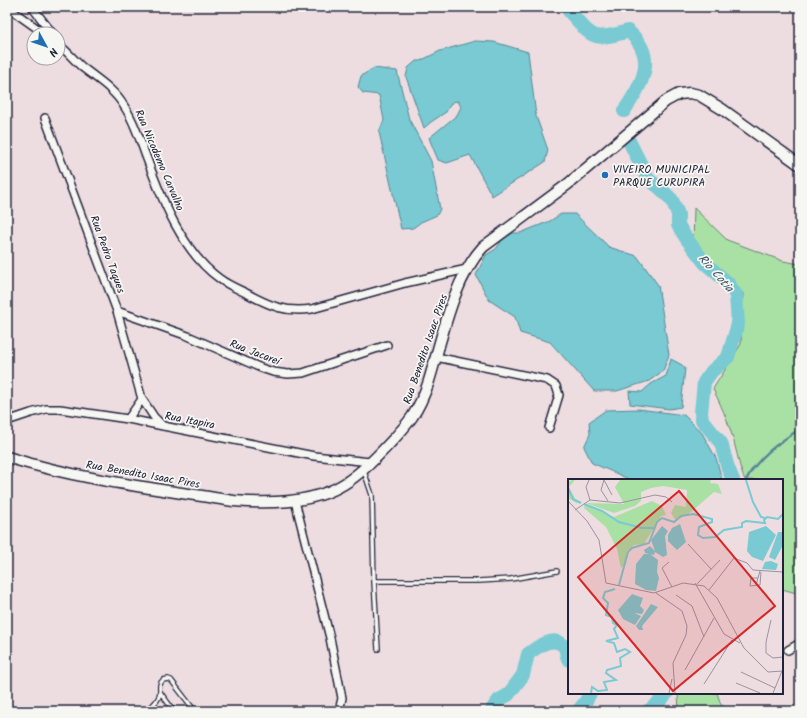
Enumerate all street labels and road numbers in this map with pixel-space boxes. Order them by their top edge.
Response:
street label: Rua Nicodemo Carvalho [130,107,189,214]
street label: Rua Pedro Taques [85,213,130,296]
street label: Rua Benedito Isaac Pires [399,292,453,407]
street label: Rua Jacareí [227,335,285,372]
street label: Rua Itapira [163,407,216,435]
street label: Rua Benedito Isaac Pires [84,456,202,494]

